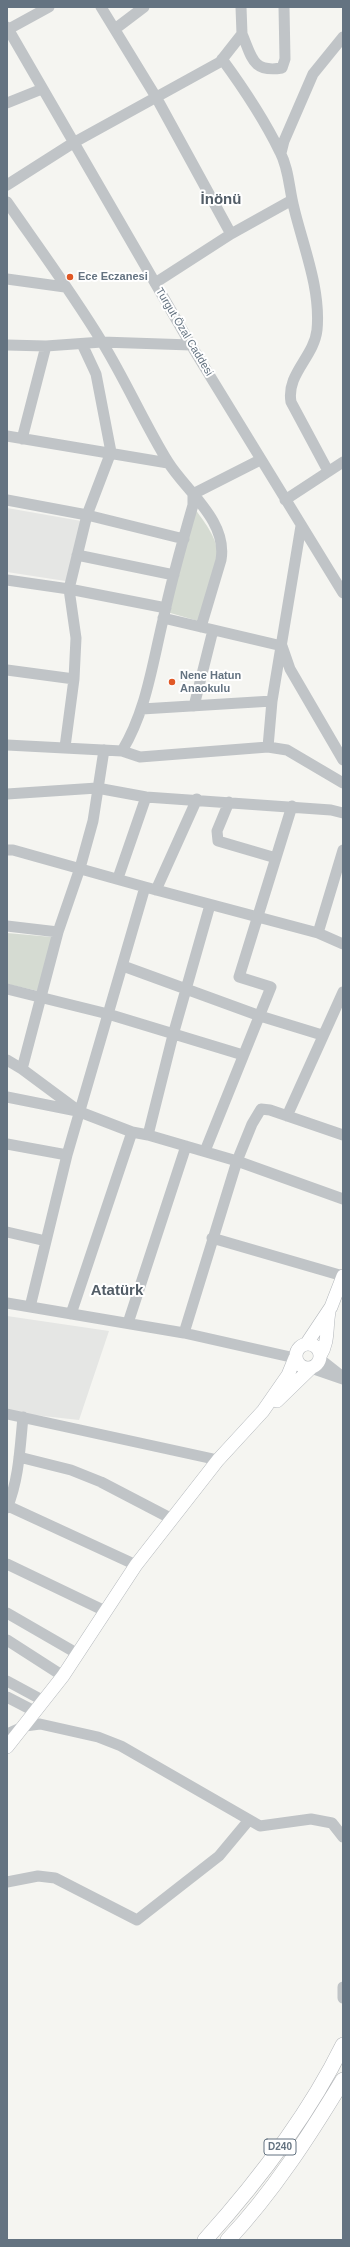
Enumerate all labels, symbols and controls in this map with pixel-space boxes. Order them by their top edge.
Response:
district label: İnönü [201,191,241,209]
place label: Ece Eczanesi [78,270,148,284]
marker: Ece Eczanesi [65,272,75,282]
street label: Turgut Özal Caddesi [152,286,216,378]
place label: Nene Hatun Anaokulu [180,669,241,695]
marker: Nene Hatun Anaokulu [167,677,177,687]
district label: Atatürk [91,1282,143,1300]
road number: D240 [264,2139,296,2155]

